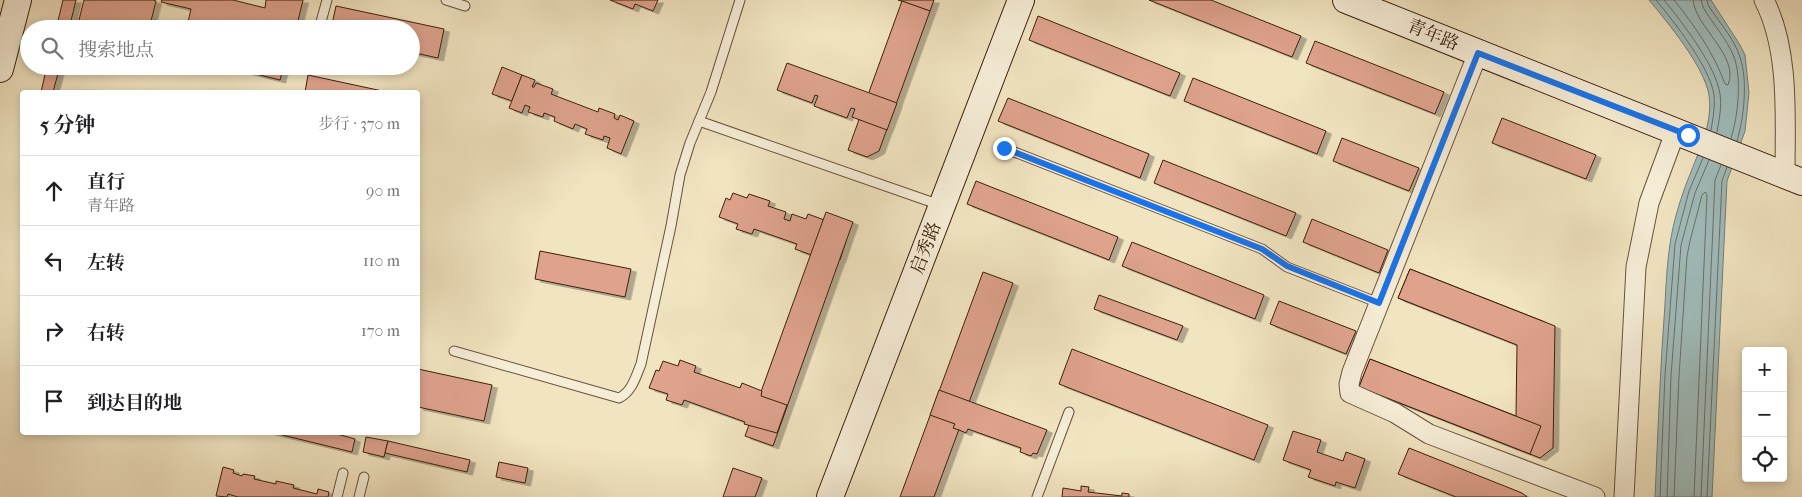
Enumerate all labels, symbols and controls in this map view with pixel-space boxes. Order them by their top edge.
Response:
street label: 青年路 [1404,15,1462,55]
search box [20,20,420,75]
icon: search [38,34,66,62]
text: 搜索地点 [78,39,154,61]
text: 5 分钟 [40,113,96,137]
text: 步行 · 370 m [318,114,400,133]
route start [1677,124,1700,147]
route end [993,137,1016,160]
text: 直行 [87,171,125,193]
icon: ahead [40,177,68,205]
text: 90 m [366,181,400,200]
text: 青年路 [87,196,135,215]
street label: 启秀路 [907,219,945,277]
icon: left [40,247,68,275]
text: 110 m [363,251,400,270]
text: 左转 [87,252,125,274]
icon: right [40,317,68,345]
text: 170 m [361,321,400,340]
text: 右转 [87,322,125,344]
map controls [1742,347,1787,482]
button: + [1742,347,1787,392]
icon: arrive [40,387,68,415]
text: 到达目的地 [87,392,182,414]
button: − [1742,392,1787,437]
button: locate [1742,437,1787,482]

